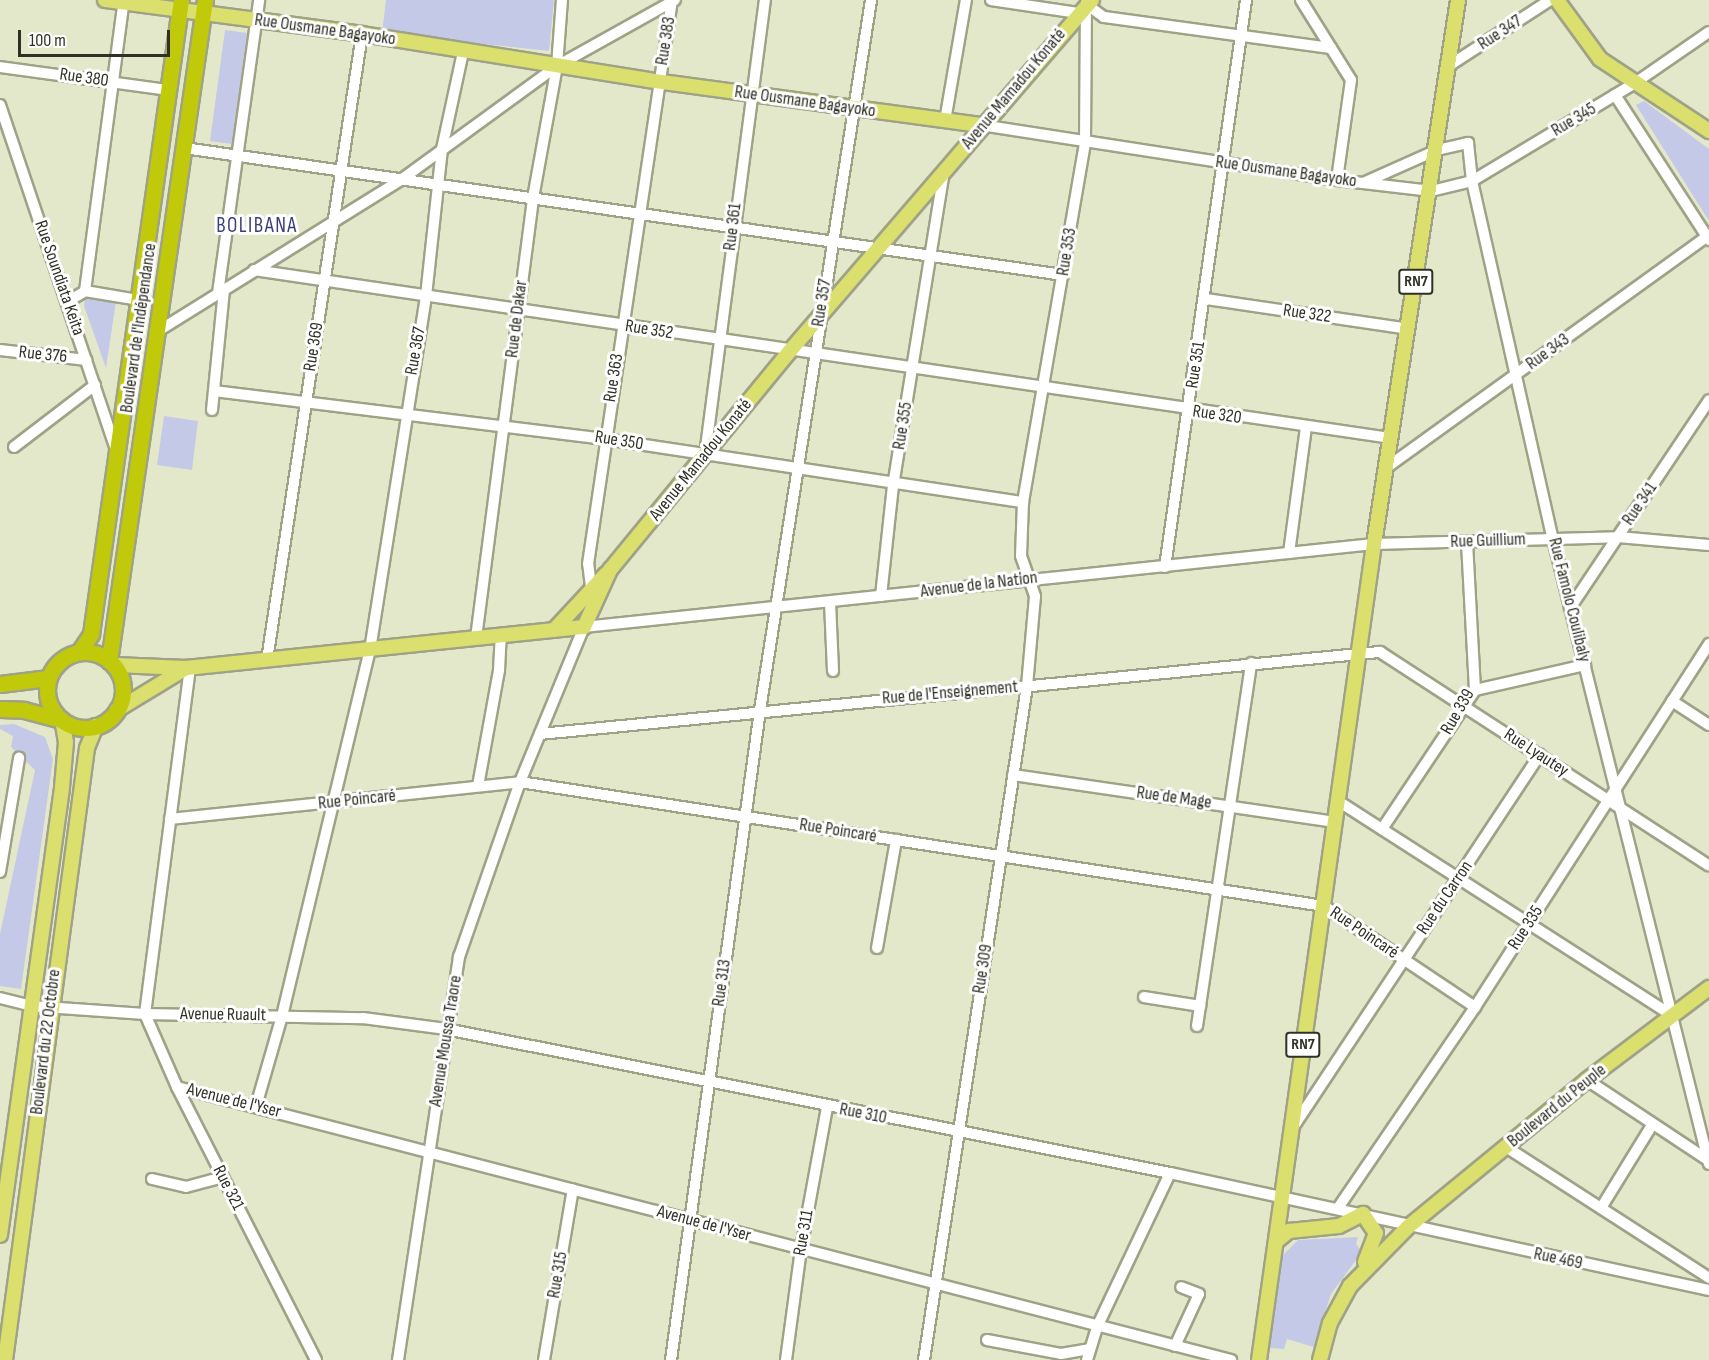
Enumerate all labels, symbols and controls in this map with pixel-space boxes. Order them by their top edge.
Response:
street label: Rue Ousmane Bagayoko [253,9,397,51]
street label: Rue 347 [1474,11,1526,55]
street label: Rue 383 [652,15,680,67]
scale bar [21,18,172,56]
street label: Avenue Mamadou Konaté [957,24,1071,154]
text: 100 m [29,30,66,51]
street label: Rue 380 [58,64,110,92]
street label: Rue Ousmane Bagayoko [733,81,877,123]
street label: Rue 345 [1548,98,1600,142]
street label: Rue Ousmane Bagayoko [1214,151,1358,193]
street label: Rue 361 [719,202,747,252]
district label: BOLIBANA [216,213,298,239]
street label: Rue Soundiata Keita [29,218,89,338]
street label: Rue 353 [1053,226,1081,278]
street label: Boulevard de l'Indépendance [116,242,162,414]
road number: RN7 [1398,269,1434,295]
street label: Rue 357 [808,278,836,328]
street label: Rue de Dakar [502,279,532,359]
street label: Rue 322 [1282,300,1332,328]
street label: Rue 352 [624,316,674,344]
street label: Rue 369 [299,321,329,373]
street label: Rue 367 [401,325,431,377]
street label: Rue 343 [1522,329,1574,375]
street label: Rue 351 [1182,340,1210,390]
street label: Rue 376 [18,342,68,368]
street label: Rue 363 [600,352,628,404]
street label: Avenue Mamadou Konaté [645,395,757,525]
street label: Rue 355 [889,401,917,451]
street label: Rue 320 [1191,401,1243,429]
street label: Rue 350 [593,427,645,455]
street label: Rue 341 [1618,478,1662,530]
street label: Rue Guillium [1450,529,1526,553]
street label: Rue Famolo Coulibaly [1543,536,1595,664]
street label: Avenue de la Nation [919,567,1039,603]
street label: Rue de l'Enseignement [881,676,1019,710]
street label: Rue 339 [1436,685,1480,739]
street label: Rue Lyautey [1500,724,1572,782]
street label: Rue de Mage [1135,782,1213,814]
street label: Rue Poincaré [317,785,397,815]
street label: Rue Poincaré [798,814,878,848]
street label: Rue du Carron [1412,857,1478,939]
street label: Rue Poincaré [1326,902,1402,964]
street label: Rue 335 [1504,902,1548,954]
street label: Rue 309 [968,943,998,995]
street label: Rue 313 [708,958,736,1008]
street label: Boulevard du 22 Octobre [26,968,66,1116]
street label: Avenue Moussa Traore [425,974,467,1108]
street label: Avenue Ruault [180,1003,266,1027]
road number: RN7 [1285,1032,1321,1058]
street label: Boulevard du Peuple [1503,1060,1611,1152]
street label: Avenue de l'Yser [185,1079,283,1123]
street label: Rue 310 [837,1099,889,1129]
street label: Rue 321 [208,1162,248,1214]
street label: Avenue de l'Yser [655,1201,753,1247]
street label: Rue 311 [789,1208,819,1258]
street label: Rue 469 [1532,1243,1584,1275]
street label: Rue 315 [543,1250,573,1300]

